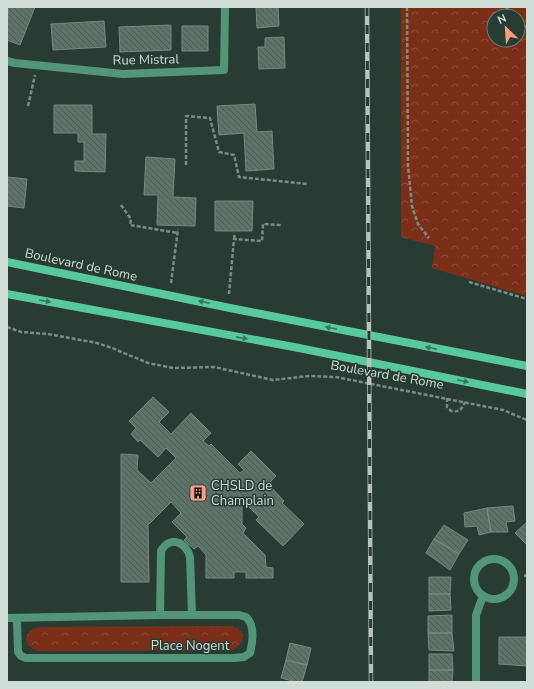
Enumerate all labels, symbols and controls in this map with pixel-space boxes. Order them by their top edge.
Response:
north arrow [486,8,526,48]
text: N [495,11,509,28]
street label: Rue Mistral [113,50,180,70]
street label: Boulevard de Rome [23,244,139,286]
one-way arrow [39,299,51,305]
one-way arrow [198,299,210,305]
one-way arrow [325,325,337,331]
one-way arrow [236,335,248,341]
one-way arrow [425,345,437,351]
street label: Boulevard de Rome [329,356,445,394]
one-way arrow [456,379,469,385]
place label: CHSLD de Champlain [211,477,274,510]
building icon: CHSLD de Champlain [188,483,208,503]
street label: Place Nogent [151,637,230,655]

